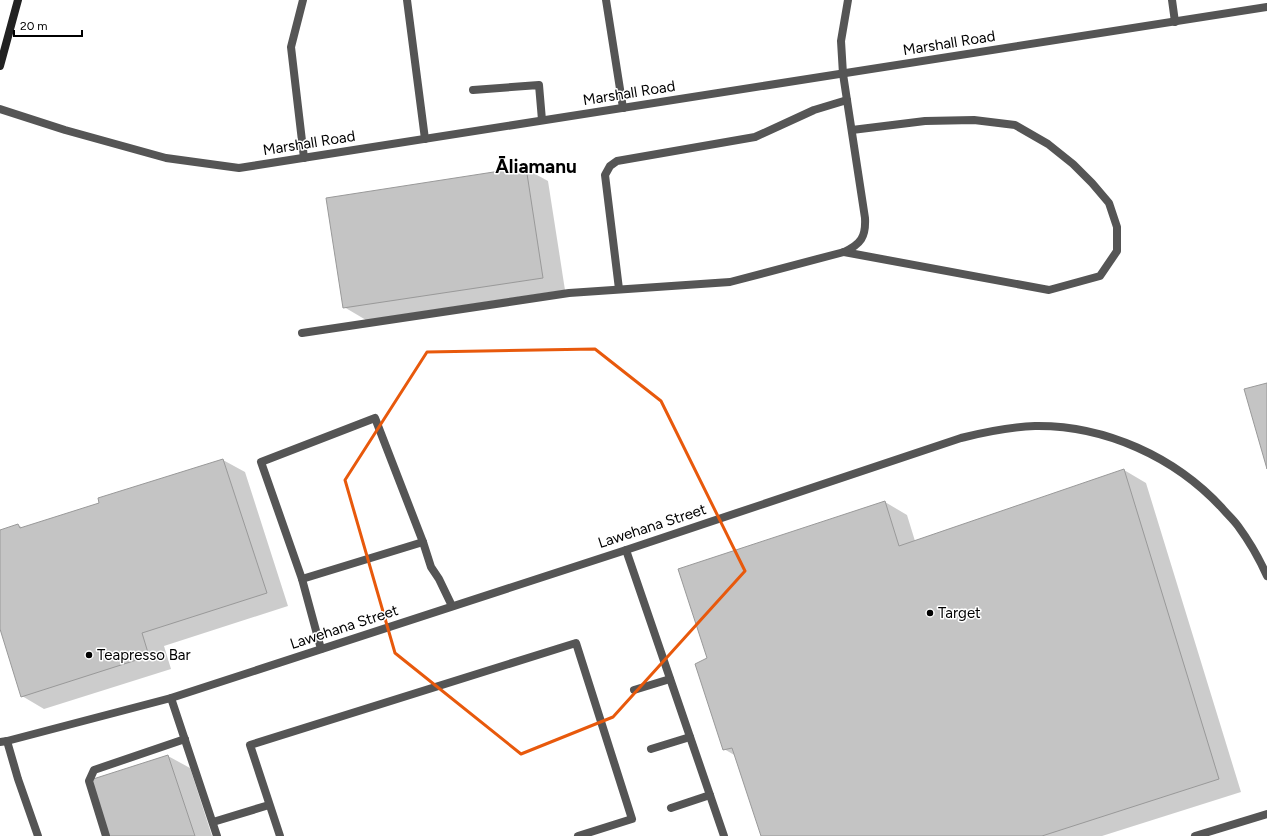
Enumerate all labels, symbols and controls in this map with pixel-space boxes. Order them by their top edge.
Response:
scale bar [14,12,82,38]
text: 20 m [20,19,48,33]
street label: Marshall Road [902,27,996,59]
street label: Marshall Road [582,77,676,109]
street label: Marshall Road [262,127,356,159]
district label: Āliamanu [495,155,577,178]
street label: Lawehana Street [596,500,709,552]
street label: Lawehana Street [288,601,401,653]
place label: Target [938,604,981,622]
marker: Target [925,608,935,618]
place label: Teapresso Bar [97,646,191,664]
marker: Teapresso Bar [84,650,94,660]

